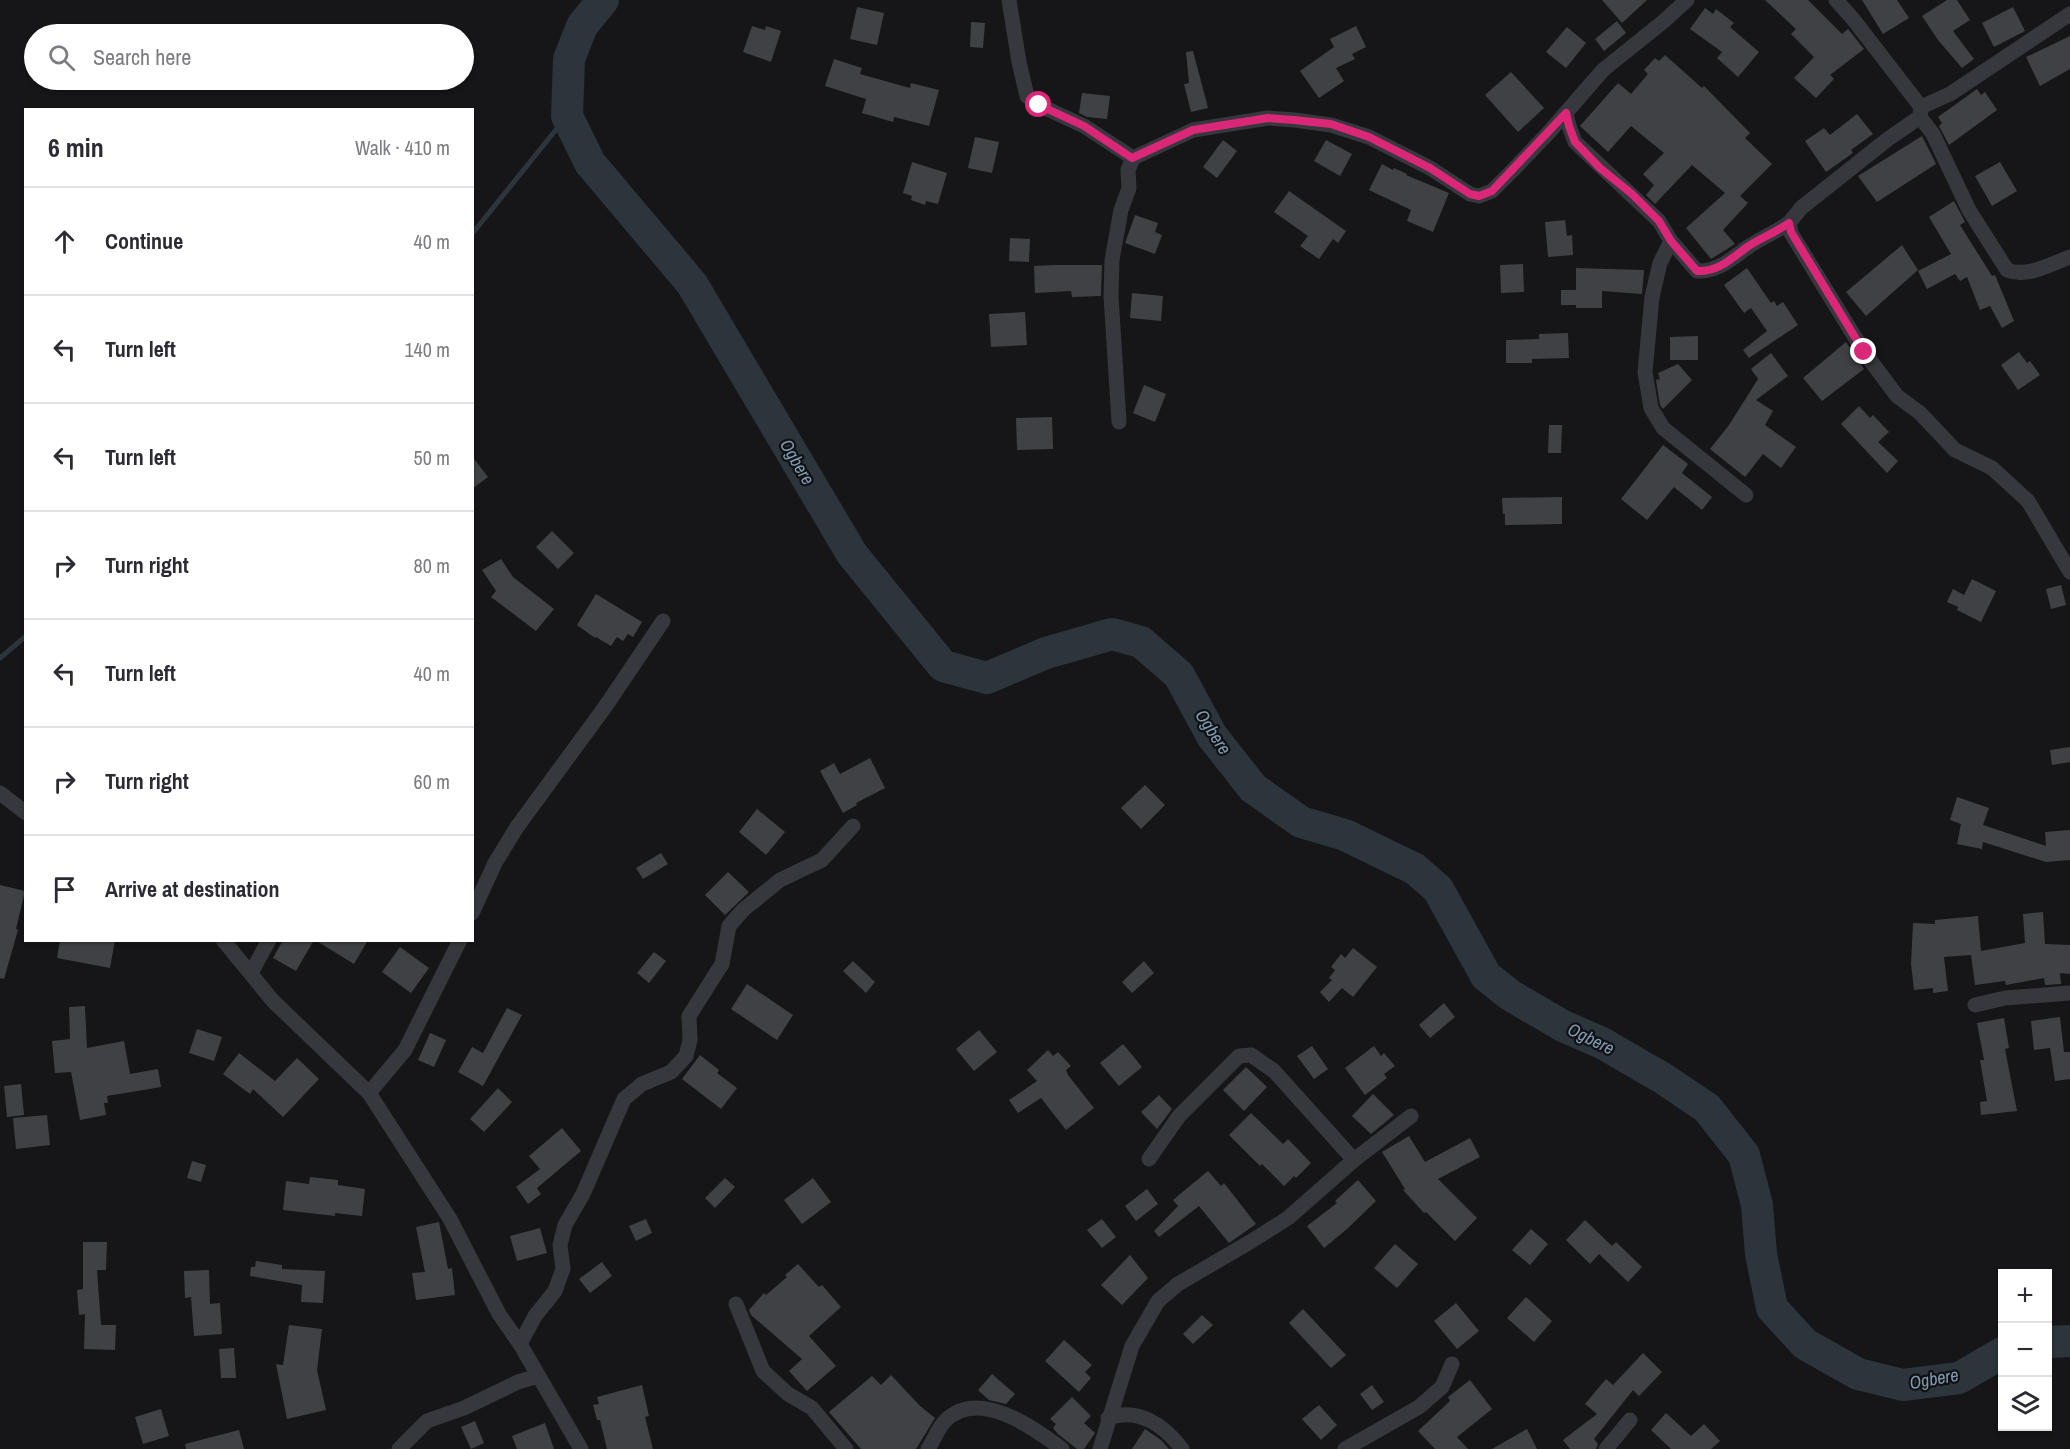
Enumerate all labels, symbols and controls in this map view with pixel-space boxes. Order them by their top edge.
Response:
search box [24,24,474,90]
icon: search [45,41,78,74]
text: Search here [93,42,191,72]
route start [1025,91,1051,117]
text: 6 min [48,130,104,165]
text: Walk · 410 m [355,134,450,161]
icon: ahead [48,225,81,258]
text: Continue [105,226,183,256]
text: 40 m [414,228,450,255]
icon: left [48,333,81,366]
text: Turn left [105,334,176,364]
text: 140 m [404,336,450,363]
route end [1850,338,1876,364]
water label: Ogbere [774,434,821,489]
icon: left [48,441,81,474]
text: Turn left [105,442,176,472]
text: 50 m [414,444,450,471]
icon: right [48,549,81,582]
text: Turn right [105,550,189,580]
text: 80 m [414,552,450,579]
icon: left [48,657,81,690]
text: Turn left [105,658,176,688]
text: 40 m [414,660,450,687]
water label: Ogbere [1190,704,1237,759]
icon: right [48,765,81,798]
text: Turn right [105,766,189,796]
text: 60 m [414,768,450,795]
icon: arrive [48,873,81,906]
text: Arrive at destination [105,874,279,904]
water label: Ogbere [1564,1017,1619,1061]
map controls [1998,1269,2052,1431]
button: + [1998,1269,2052,1323]
button: − [1998,1323,2052,1377]
water label: Ogbere [1907,1362,1960,1395]
button: layers [1998,1377,2052,1431]

